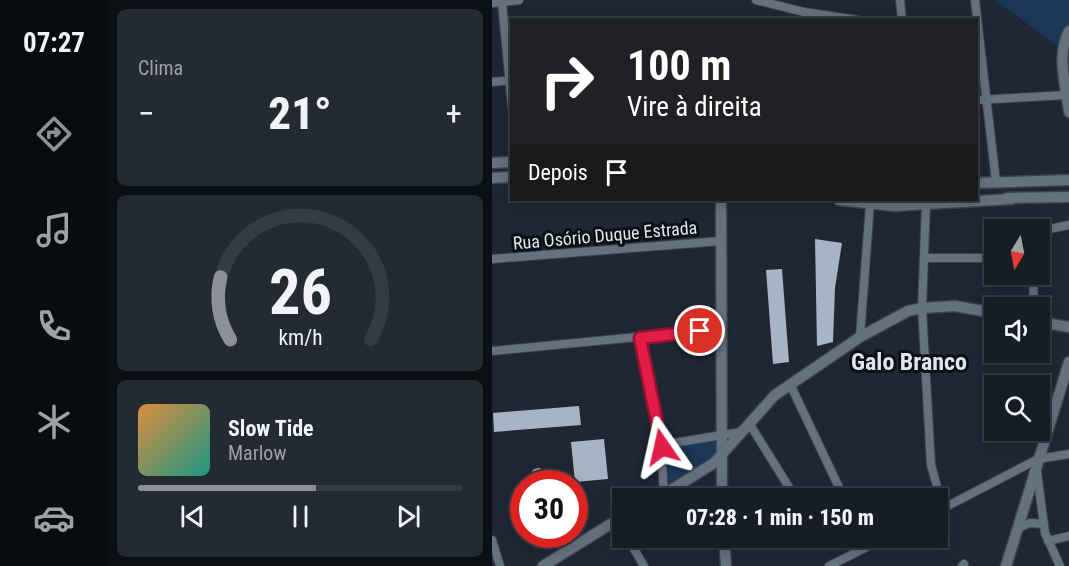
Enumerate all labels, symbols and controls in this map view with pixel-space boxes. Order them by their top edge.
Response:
text: 07:27 [23,27,85,59]
text: 100 m [627,41,732,90]
icon: right [528,42,606,120]
text: Clima [138,56,183,80]
text: 21° [268,87,332,140]
text: Vire à direita [627,91,762,123]
text: − [138,94,155,133]
text: + [446,94,462,133]
icon: directions [33,113,75,155]
icon: arrive [600,156,633,189]
text: Depois [528,160,588,185]
icon: music [33,209,75,251]
street label: Rua Osório Duque Estrada [512,216,698,254]
north arrow [984,219,1050,285]
map controls [984,219,1050,441]
text: 26 [268,256,332,329]
button: sound [984,297,1050,363]
icon: phone [33,305,75,347]
pin [674,305,725,356]
icon: arrive [683,314,716,347]
text: km/h [278,325,322,350]
district label: Galo Branco [851,348,967,376]
button: search [984,375,1050,441]
icon: climate [33,401,75,443]
position arrow [630,415,694,479]
text: Slow Tide [228,416,314,441]
text: Marlow [228,441,286,465]
speed limit sign: 30 [510,470,588,548]
icon: car [33,497,75,539]
icon: previous [176,500,209,533]
icon: pause [284,500,317,533]
icon: next [392,500,425,533]
text: 07:28 · 1 min · 150 m [686,505,874,530]

